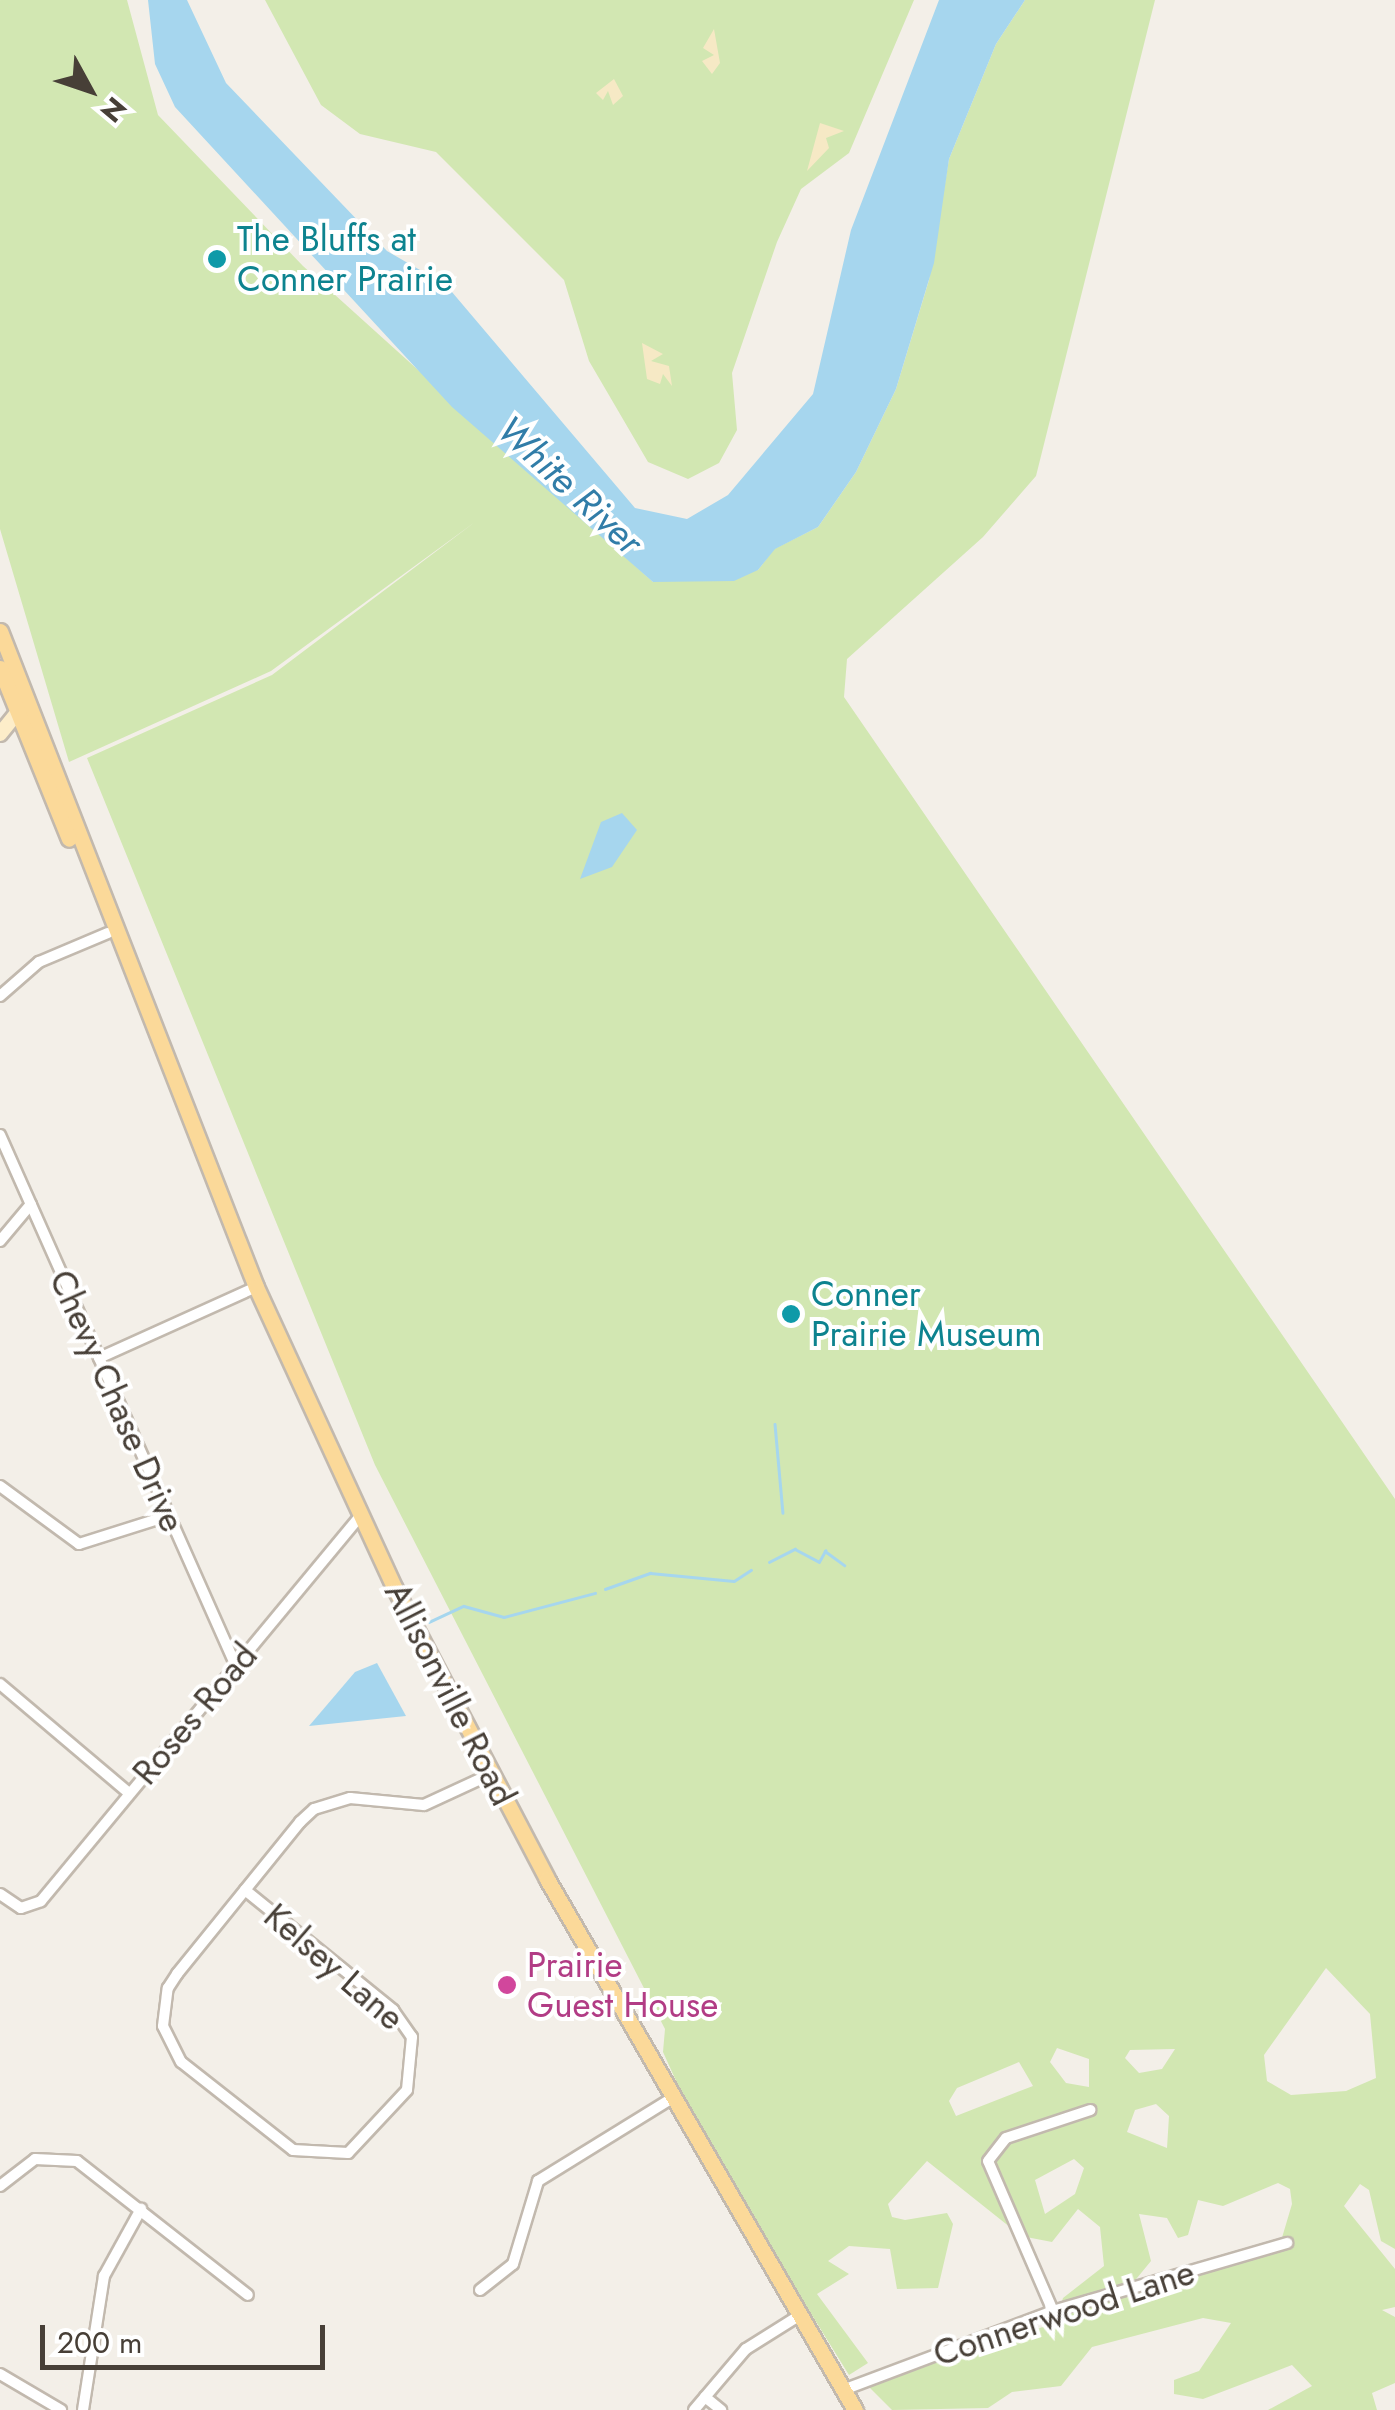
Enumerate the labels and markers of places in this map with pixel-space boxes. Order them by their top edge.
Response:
place label: The Bluffs at Conner Prairie [237,218,453,300]
marker: The Bluffs at Conner Prairie [206,248,228,270]
place label: Conner Prairie Museum [811,1273,1042,1355]
marker: Conner Prairie Museum [780,1303,802,1325]
place label: Prairie Guest House [527,1944,718,2026]
marker: Prairie Guest House [496,1974,518,1996]

